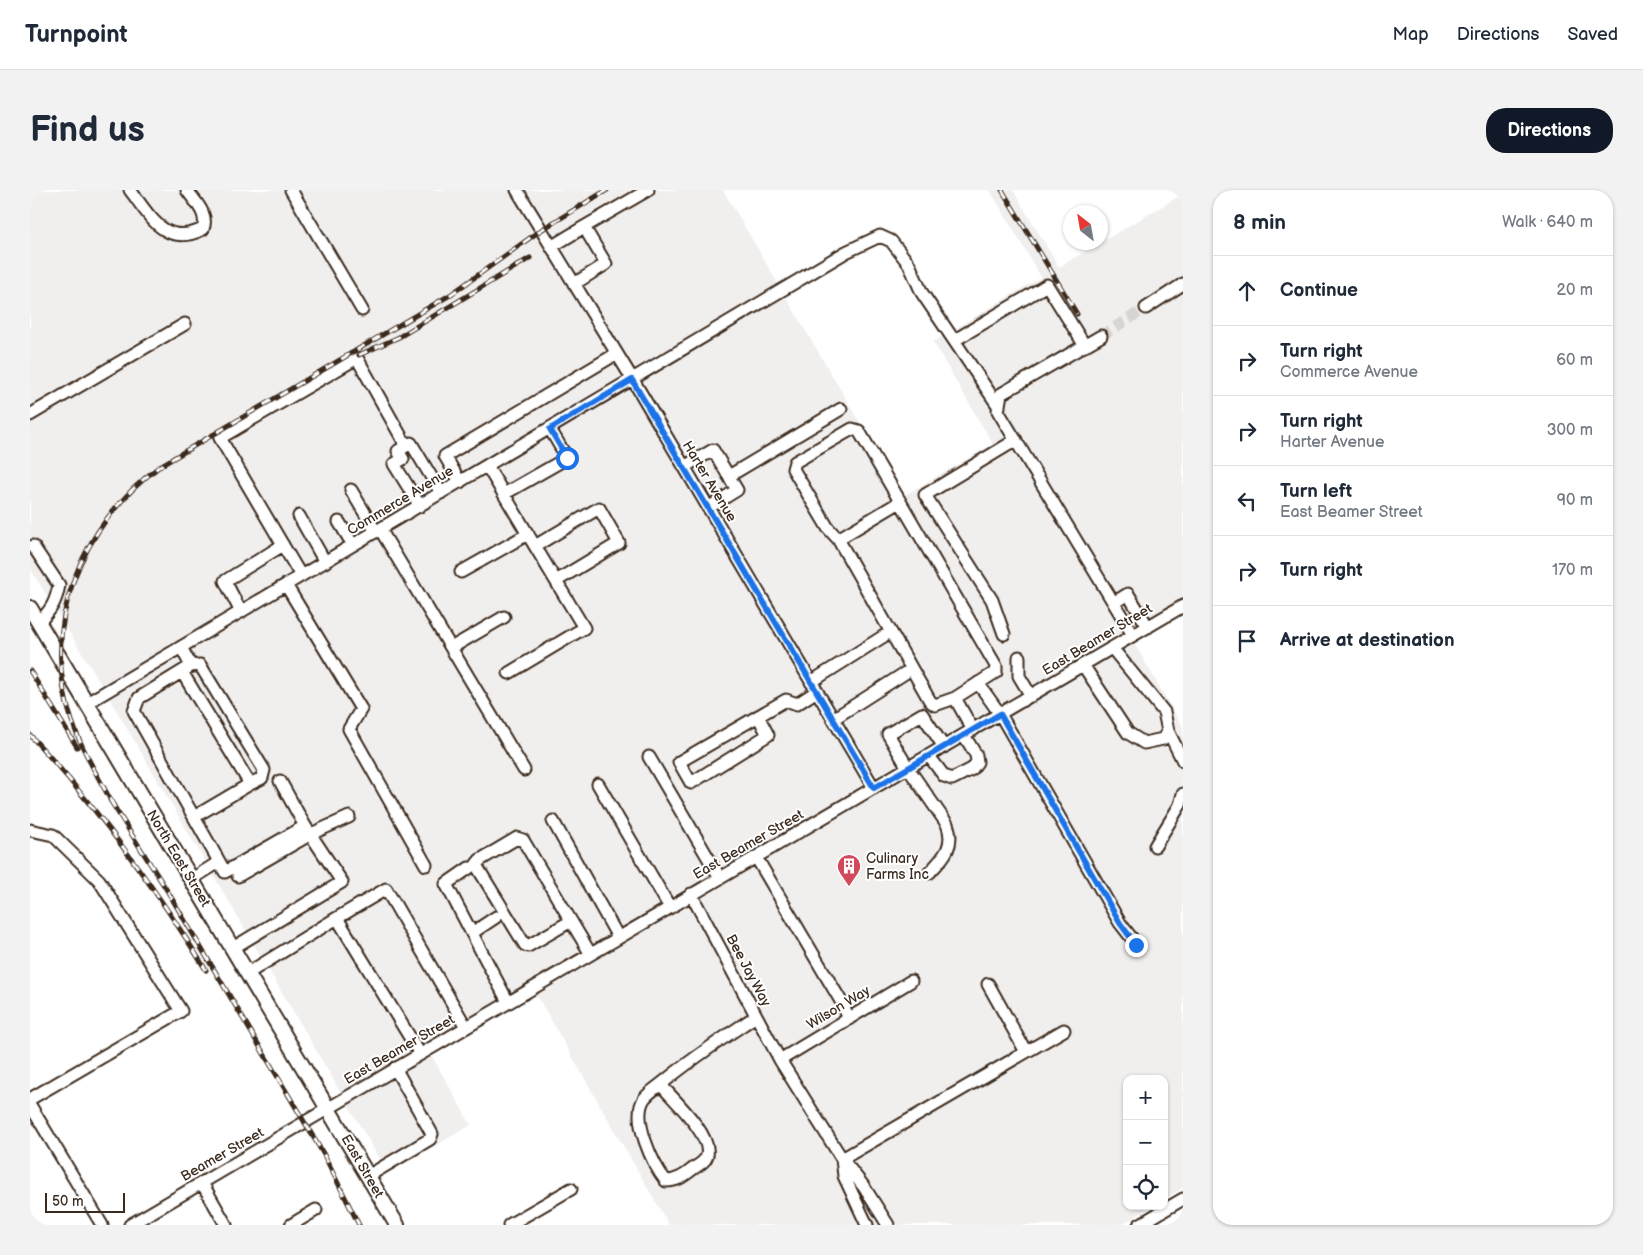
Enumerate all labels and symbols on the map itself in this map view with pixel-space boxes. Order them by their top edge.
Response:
north arrow [1063,205,1108,250]
street label: Harter Avenue [679,438,740,525]
route start [556,447,579,470]
street label: Commerce Avenue [344,462,456,539]
street label: East Beamer Street [1039,600,1156,679]
street label: East Beamer Street [690,806,807,883]
street label: North East Street [143,807,214,910]
place label: Culinary Farms Inc [866,850,929,883]
building icon: Culinary Farms Inc [836,853,862,887]
street label: Bee Jay Way [722,931,775,1010]
route end [1125,934,1148,957]
street label: Wilson Way [804,982,874,1033]
street label: East Beamer Street [341,1011,458,1088]
street label: Beamer Street [178,1124,267,1185]
street label: East Street [338,1132,388,1202]
scale bar [45,1190,125,1213]

